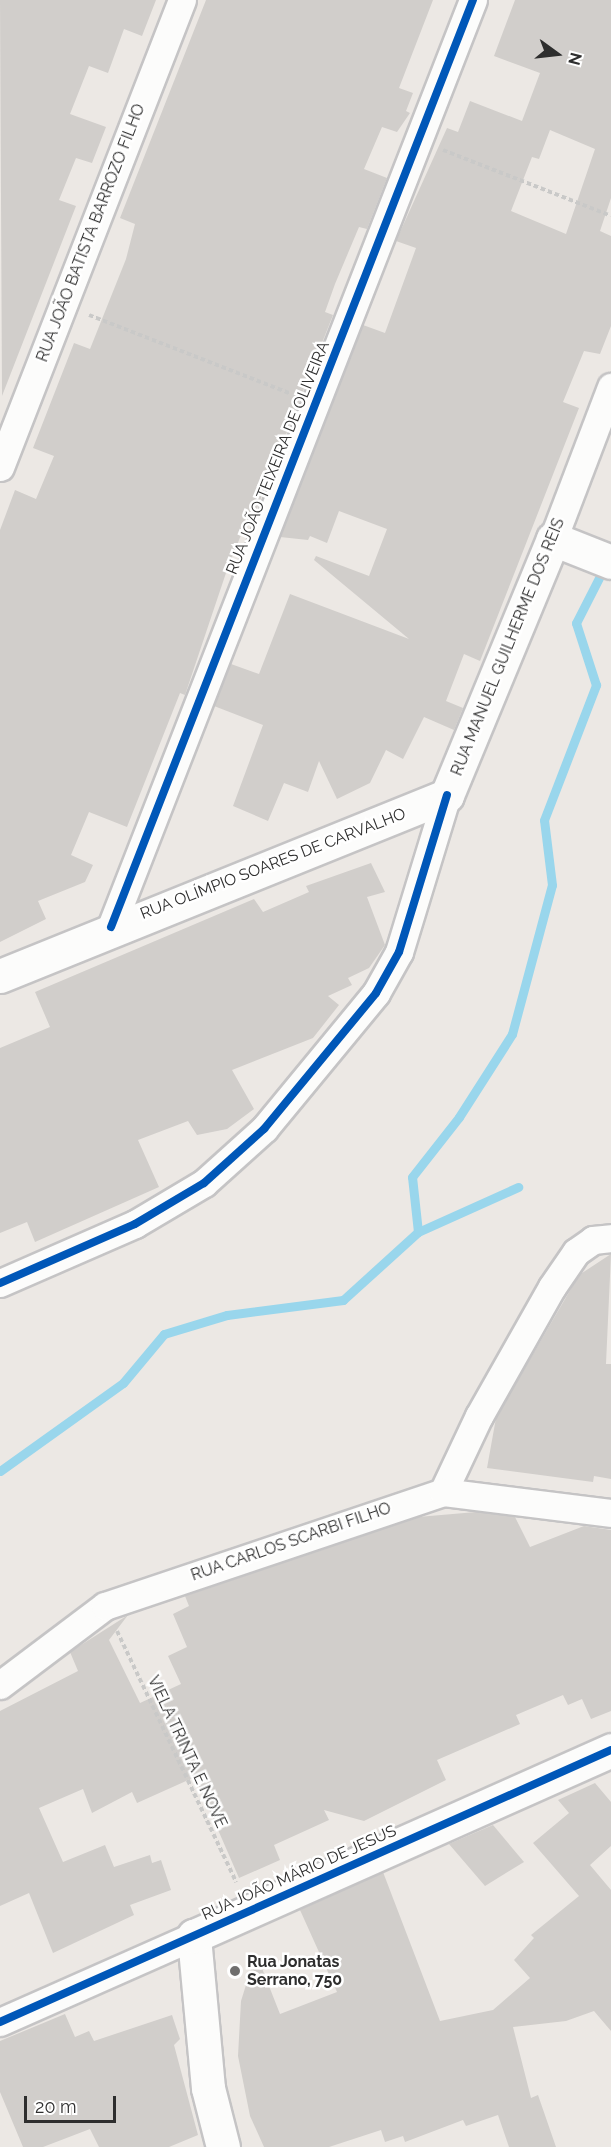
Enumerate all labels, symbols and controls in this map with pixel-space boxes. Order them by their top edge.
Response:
north arrow [527,24,587,84]
text: N [564,50,586,67]
street label: RUA JOÃO BATISTA BARROZO FILHO [33,101,149,365]
street label: RUA JOÃO TEIXEIRA DE OLIVEIRA [222,338,334,578]
street label: RUA MANUEL GUILHERME DOS REIS [447,515,569,779]
street label: RUA OLÍMPIO SOARES DE CARVALHO [137,804,409,924]
street label: RUA CARLOS SCARBI FILHO [188,1499,394,1585]
street label: VIELA TRINTA E NOVE [143,1672,231,1832]
street label: RUA JOÃO MÁRIO DE JESUS [198,1821,400,1925]
place label: Rua Jonatas Serrano, 750 [247,1952,342,1990]
marker: Rua Jonatas Serrano, 750 [228,1964,242,1978]
scale bar [27,2084,118,2122]
text: 20 m [35,2096,77,2117]

